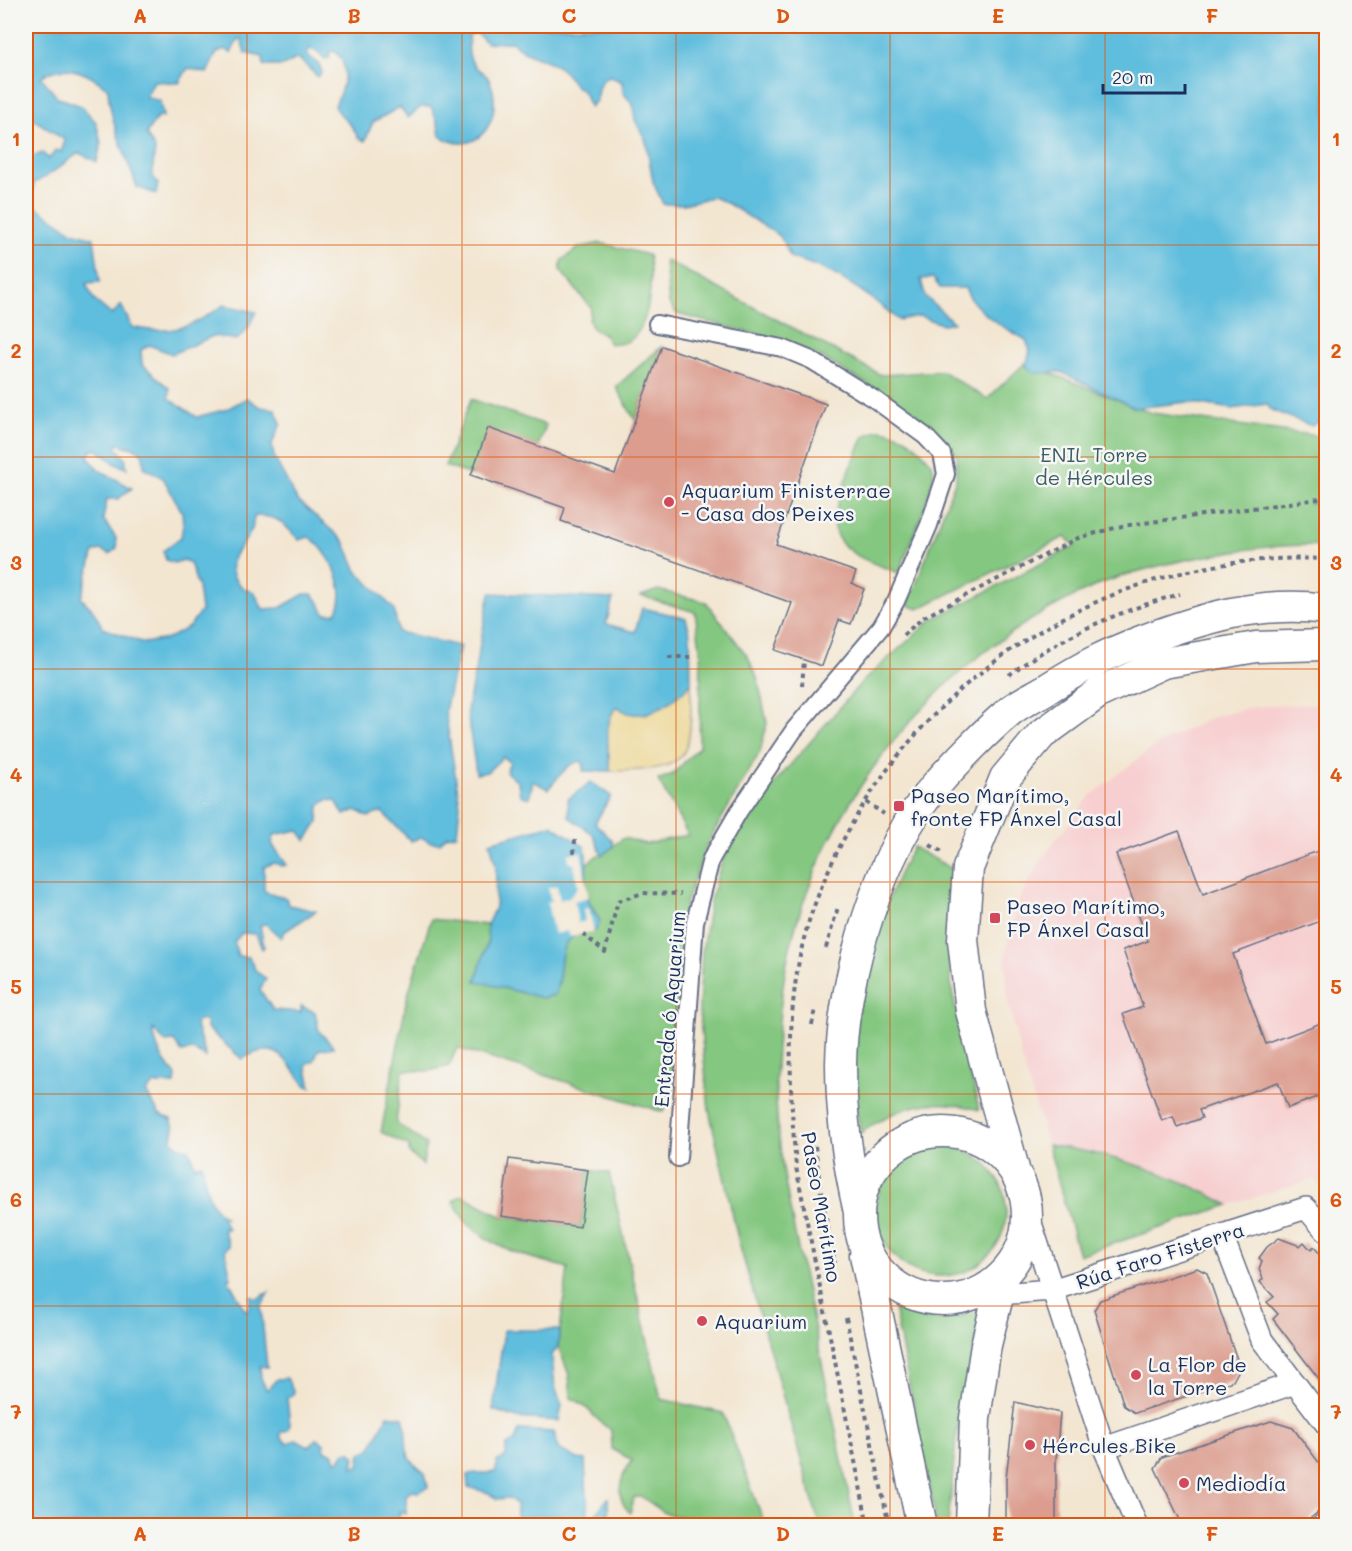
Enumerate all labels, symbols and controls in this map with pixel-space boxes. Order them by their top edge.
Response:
text: A [133,2,147,28]
text: B [347,2,361,28]
text: C [562,2,577,28]
text: D [776,2,790,28]
text: E [992,2,1004,28]
text: F [1206,2,1219,28]
scale bar [1103,57,1186,95]
text: 20 m [1112,65,1153,89]
text: 1 [12,125,20,151]
text: 1 [1332,125,1340,151]
text: 2 [10,337,22,363]
text: 2 [1330,337,1342,363]
park label: ENIL Torre de Hércules [1035,441,1153,490]
place label: Aquarium Finisterrae - Casa dos Peixes [681,477,891,526]
marker: Aquarium Finisterrae - Casa dos Peixes [662,495,676,509]
text: 3 [10,549,22,575]
text: 3 [1330,549,1342,575]
text: 4 [10,761,23,787]
text: 4 [1330,761,1343,787]
place label: Paseo Marítimo, fronte FP Ánxel Casal [911,782,1122,831]
marker: Paseo Marítimo, fronte FP Ánxel Casal [892,799,906,813]
place label: Paseo Marítimo, FP Ánxel Casal [1007,893,1165,942]
street label: Entrada ó Aquarium [647,910,691,1108]
marker: Paseo Marítimo, FP Ánxel Casal [988,911,1002,925]
text: 5 [10,973,22,999]
text: 5 [1330,973,1342,999]
street label: Paseo Marítimo [796,1130,848,1284]
text: 6 [10,1186,22,1212]
text: 6 [1330,1186,1342,1212]
street label: Rúa Faro Fisterra [1073,1216,1247,1294]
place label: Aquarium [714,1308,807,1334]
marker: Aquarium [695,1314,709,1328]
place label: La Flor de la Torre [1148,1351,1247,1400]
marker: La Flor de la Torre [1129,1368,1143,1382]
text: 7 [10,1398,22,1424]
text: 7 [1330,1398,1342,1424]
place label: Hércules Bike [1042,1432,1176,1458]
marker: Hércules Bike [1023,1438,1037,1452]
place label: Mediodía [1196,1470,1286,1496]
marker: Mediodía [1177,1476,1191,1490]
text: A [133,1520,147,1546]
text: B [347,1520,361,1546]
text: C [562,1520,577,1546]
text: D [776,1520,790,1546]
text: E [992,1520,1004,1546]
text: F [1206,1520,1219,1546]

